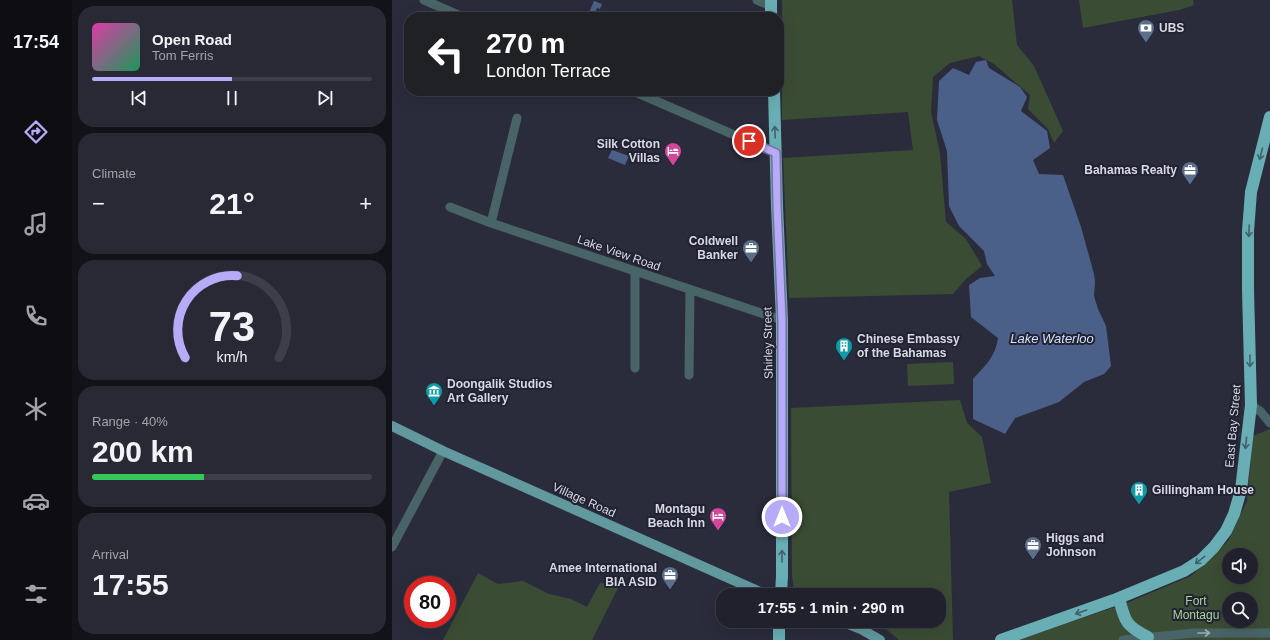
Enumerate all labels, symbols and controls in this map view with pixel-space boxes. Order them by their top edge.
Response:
bank icon: UBS [1136,18,1156,43]
place label: UBS [1159,21,1184,35]
icon: left [420,28,472,80]
text: 270 m [486,28,565,59]
text: Open Road [152,31,232,48]
text: 17:54 [13,32,59,52]
text: Tom Ferris [152,48,213,63]
text: London Terrace [486,61,611,81]
icon: previous [128,87,150,109]
icon: pause [221,87,243,109]
icon: next [314,87,336,109]
icon: directions [22,118,50,146]
pin [732,124,766,158]
one-way arrow [772,126,779,139]
icon: arrive [738,130,760,152]
place label: Silk Cotton Villas [597,137,660,165]
hotel icon: Silk Cotton Villas [663,141,683,166]
one-way arrow [1256,148,1264,161]
office icon: Bahamas Realty [1180,160,1200,185]
place label: Bahamas Realty [1084,163,1177,177]
text: Climate [92,166,136,181]
text: 21° [209,187,255,220]
text: − [92,191,105,216]
text: + [359,191,372,216]
icon: music [22,210,50,238]
one-way arrow [1245,224,1252,237]
street label: Lake View Road [576,232,662,274]
place label: Coldwell Banker [689,234,738,262]
office icon: Coldwell Banker [741,238,761,263]
icon: phone [22,302,50,330]
text: 73 [209,303,255,350]
street label: Shirley Street [760,306,776,379]
water label: Lake Waterloo [1010,331,1094,346]
place label: Chinese Embassy of the Bahamas [857,332,960,360]
building icon: Chinese Embassy of the Bahamas [834,336,854,361]
text: km/h [217,349,248,365]
one-way arrow [1246,354,1254,367]
place label: Doongalik Studios Art Gallery [447,377,553,405]
museum icon: Doongalik Studios Art Gallery [424,381,444,406]
street label: East Bay Street [1222,383,1244,468]
icon: climate [22,395,50,423]
text: Range · 40% [92,414,168,429]
text: 200 km [92,435,194,468]
one-way arrow [1243,436,1250,449]
street label: Village Road [550,480,618,520]
building icon: Gillingham House [1129,480,1149,505]
place label: Gillingham House [1152,483,1254,497]
icon: car [22,487,50,515]
position arrow [761,496,803,538]
place label: Montagu Beach Inn [648,502,705,530]
hotel icon: Montagu Beach Inn [708,506,728,531]
place label: Higgs and Johnson [1046,531,1104,559]
office icon: Higgs and Johnson [1023,535,1043,560]
text: Arrival [92,547,129,562]
map controls [1222,548,1258,628]
button: sound [1222,548,1258,584]
one-way arrow [778,550,786,563]
one-way arrow [1194,556,1205,564]
place label: Amee International BIA ASID [549,561,657,589]
office icon: Amee International BIA ASID [660,565,680,590]
text: 17:55 [92,568,169,601]
speed limit sign: 80 [404,576,456,628]
icon: filters [22,580,50,608]
button: search [1222,592,1258,628]
park label: Fort Montagu [1173,594,1219,622]
text: 17:55 · 1 min · 290 m [758,599,904,616]
one-way arrow [1075,608,1087,616]
one-way arrow [1197,629,1210,637]

